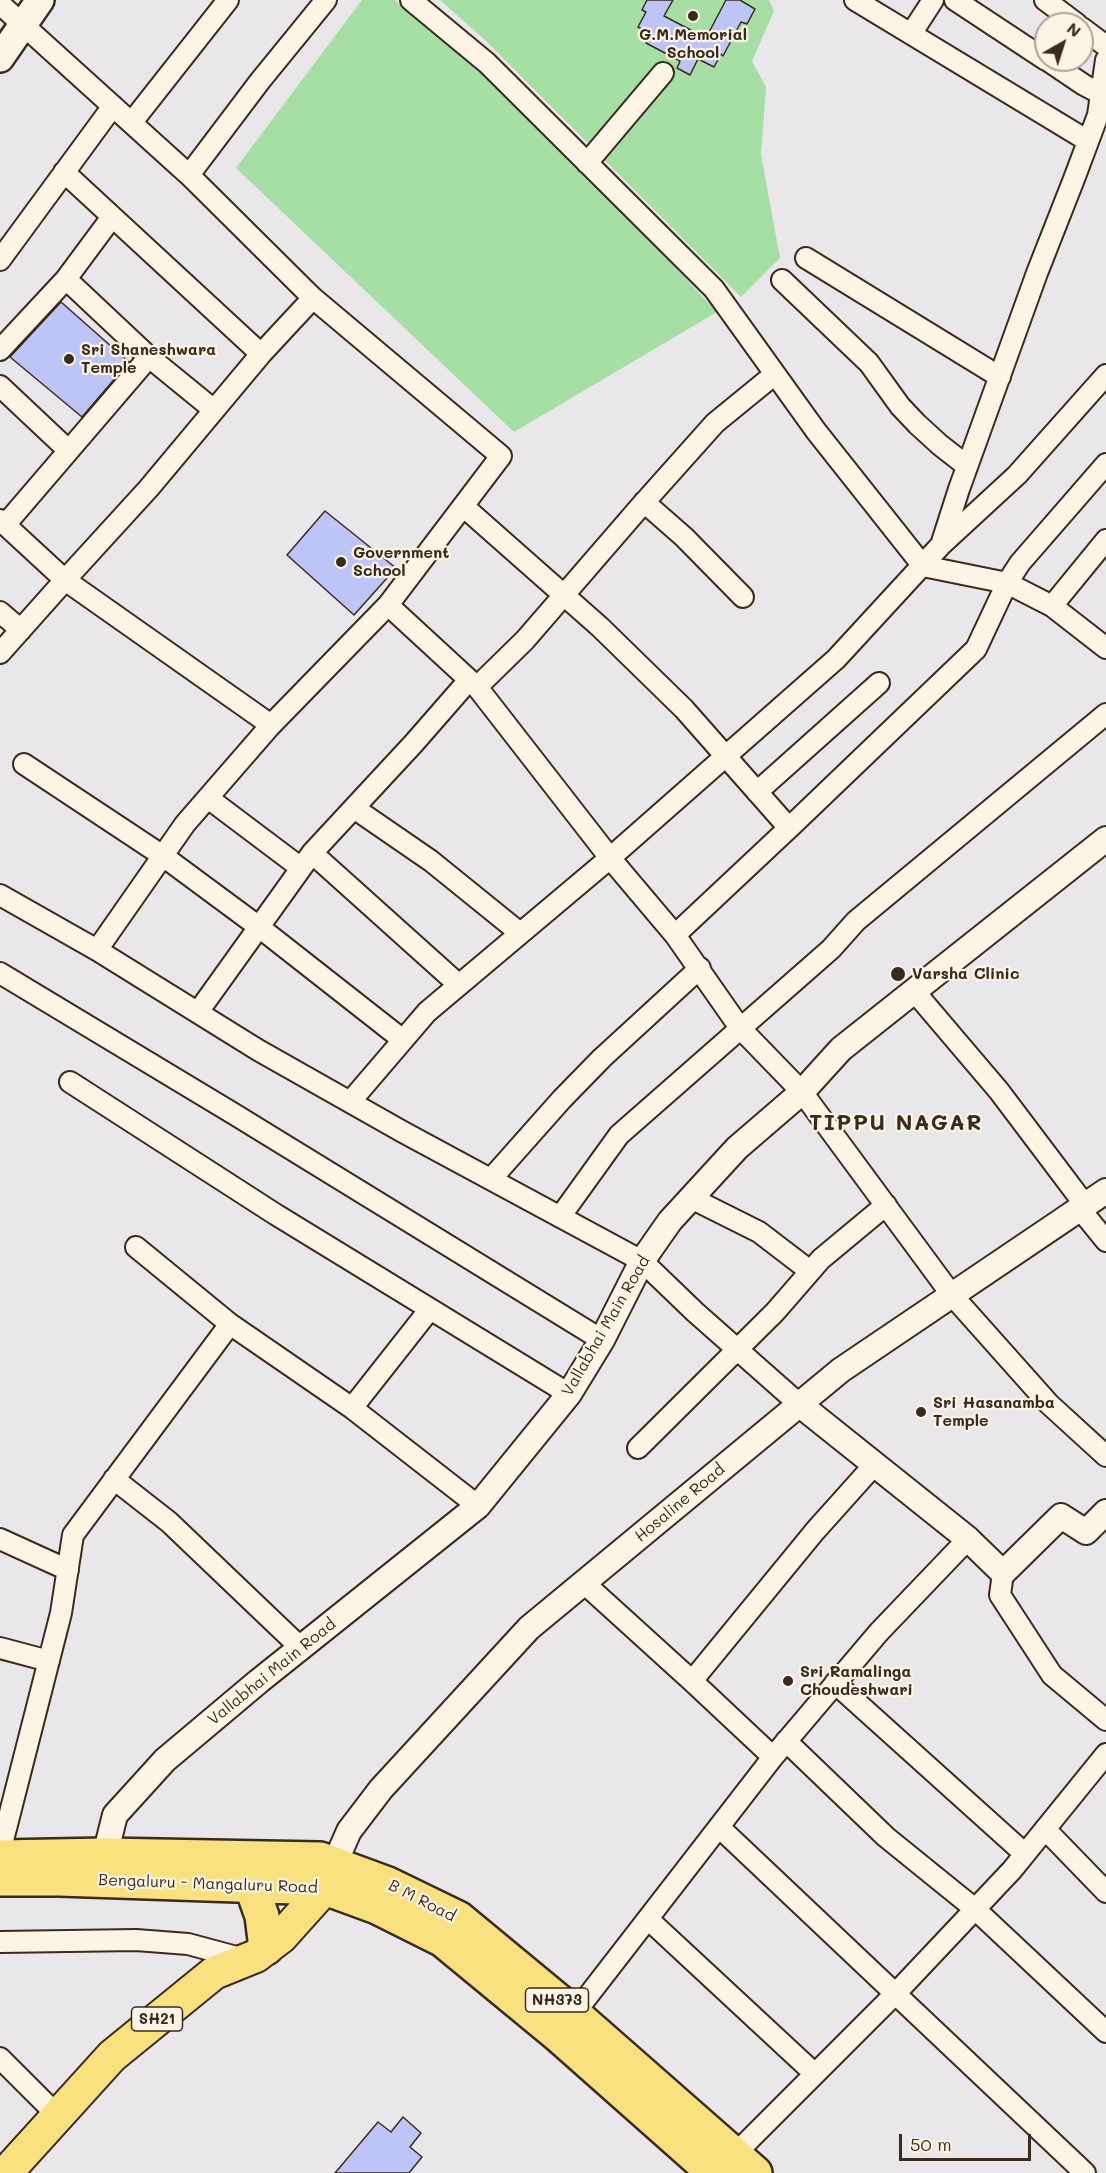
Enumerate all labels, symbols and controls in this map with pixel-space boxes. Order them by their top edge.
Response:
marker: G.M.Memorial School [686,9,700,23]
north arrow [1034,12,1094,72]
text: N [1063,17,1086,41]
place label: G.M.Memorial School [639,25,747,63]
place label: Sri Shaneshwara Temple [81,340,216,378]
marker: Sri Shaneshwara Temple [62,352,76,366]
place label: Government School [353,543,449,581]
marker: Government School [334,555,348,569]
place label: Varsha Clinic [912,964,1019,984]
marker: Varsha Clinic [889,965,907,983]
district label: TIPPU NAGAR [809,1110,983,1136]
street label: Vallabhai Main Road [558,1252,654,1400]
place label: Sri Hasanamba Temple [933,1393,1055,1431]
marker: Sri Hasanamba Temple [914,1405,928,1419]
street label: Hosaline Road [631,1460,729,1546]
street label: Vallabhai Main Road [204,1615,340,1729]
place label: Sri Ramalinga Choudeshwari [800,1662,913,1700]
marker: Sri Ramalinga Choudeshwari [781,1674,795,1688]
street label: Bengaluru - Mangaluru Road [98,1871,318,1897]
street label: B M Road [385,1876,459,1926]
road number: NH373 [526,1988,588,2012]
road number: SH21 [132,2007,182,2031]
scale bar [902,2122,1034,2160]
text: 50 m [910,2132,952,2156]

